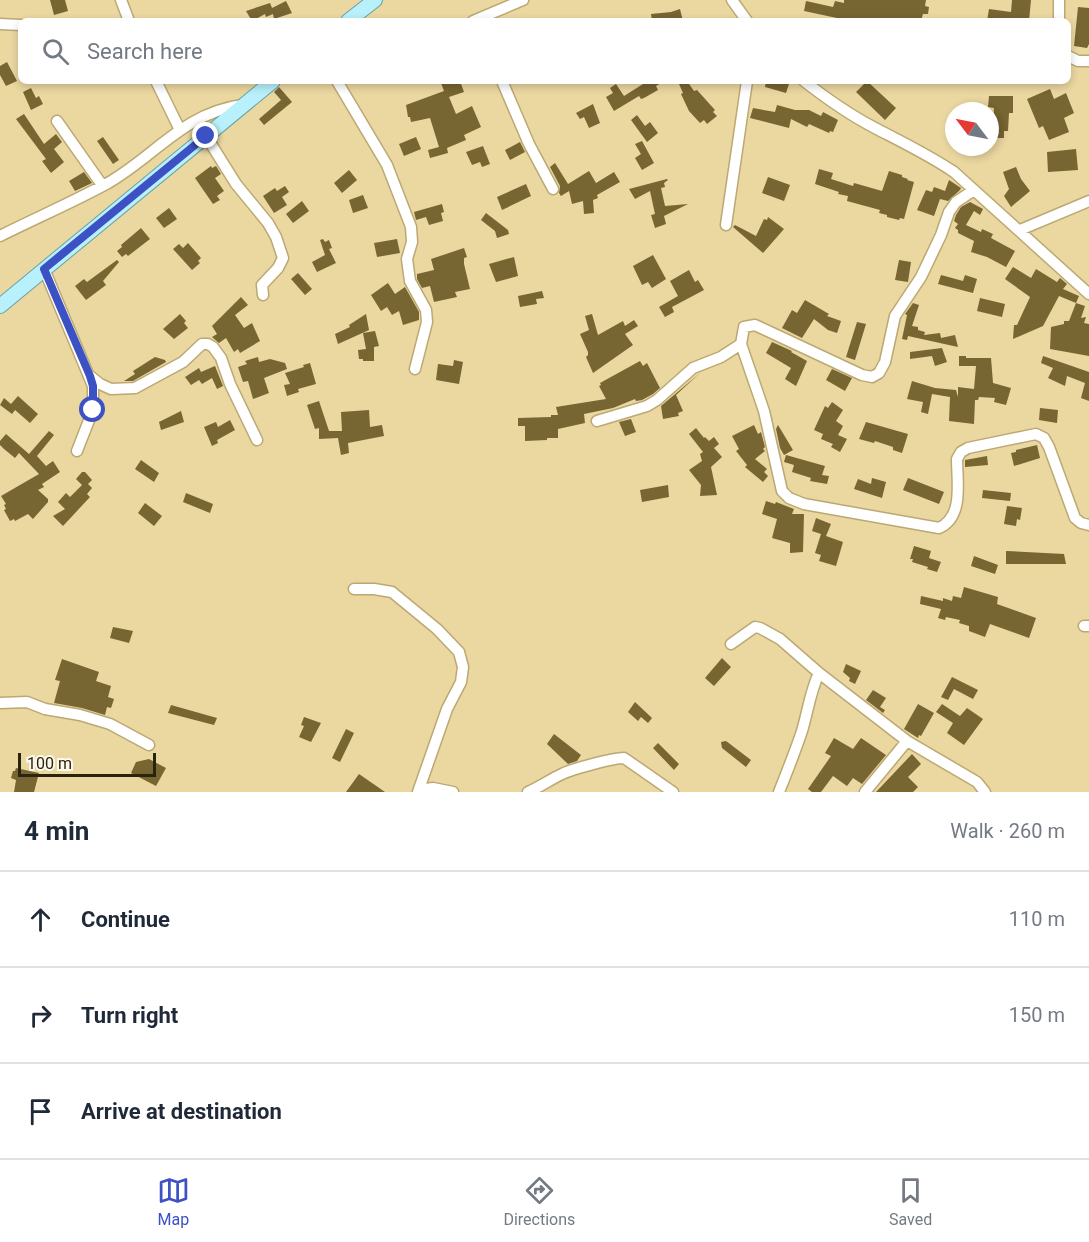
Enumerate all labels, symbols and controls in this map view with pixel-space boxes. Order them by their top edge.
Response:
search box [18,18,1071,84]
icon: search [39,35,72,68]
text: Search here [87,39,203,64]
north arrow [945,102,999,156]
route end [192,122,218,148]
route start [79,396,105,422]
scale bar [18,750,156,778]
text: 100 m [27,754,72,773]
text: 4 min [24,816,89,846]
text: Walk · 260 m [950,819,1065,843]
icon: ahead [24,903,57,936]
text: Continue [81,907,170,932]
text: 110 m [1009,907,1065,931]
icon: right [24,999,57,1032]
text: Turn right [81,1003,178,1028]
text: 150 m [1009,1003,1065,1027]
icon: arrive [24,1095,57,1128]
text: Arrive at destination [81,1099,282,1124]
tab: Map [157,1174,190,1229]
tab: Directions [503,1174,575,1229]
tab: Saved [889,1174,932,1229]

